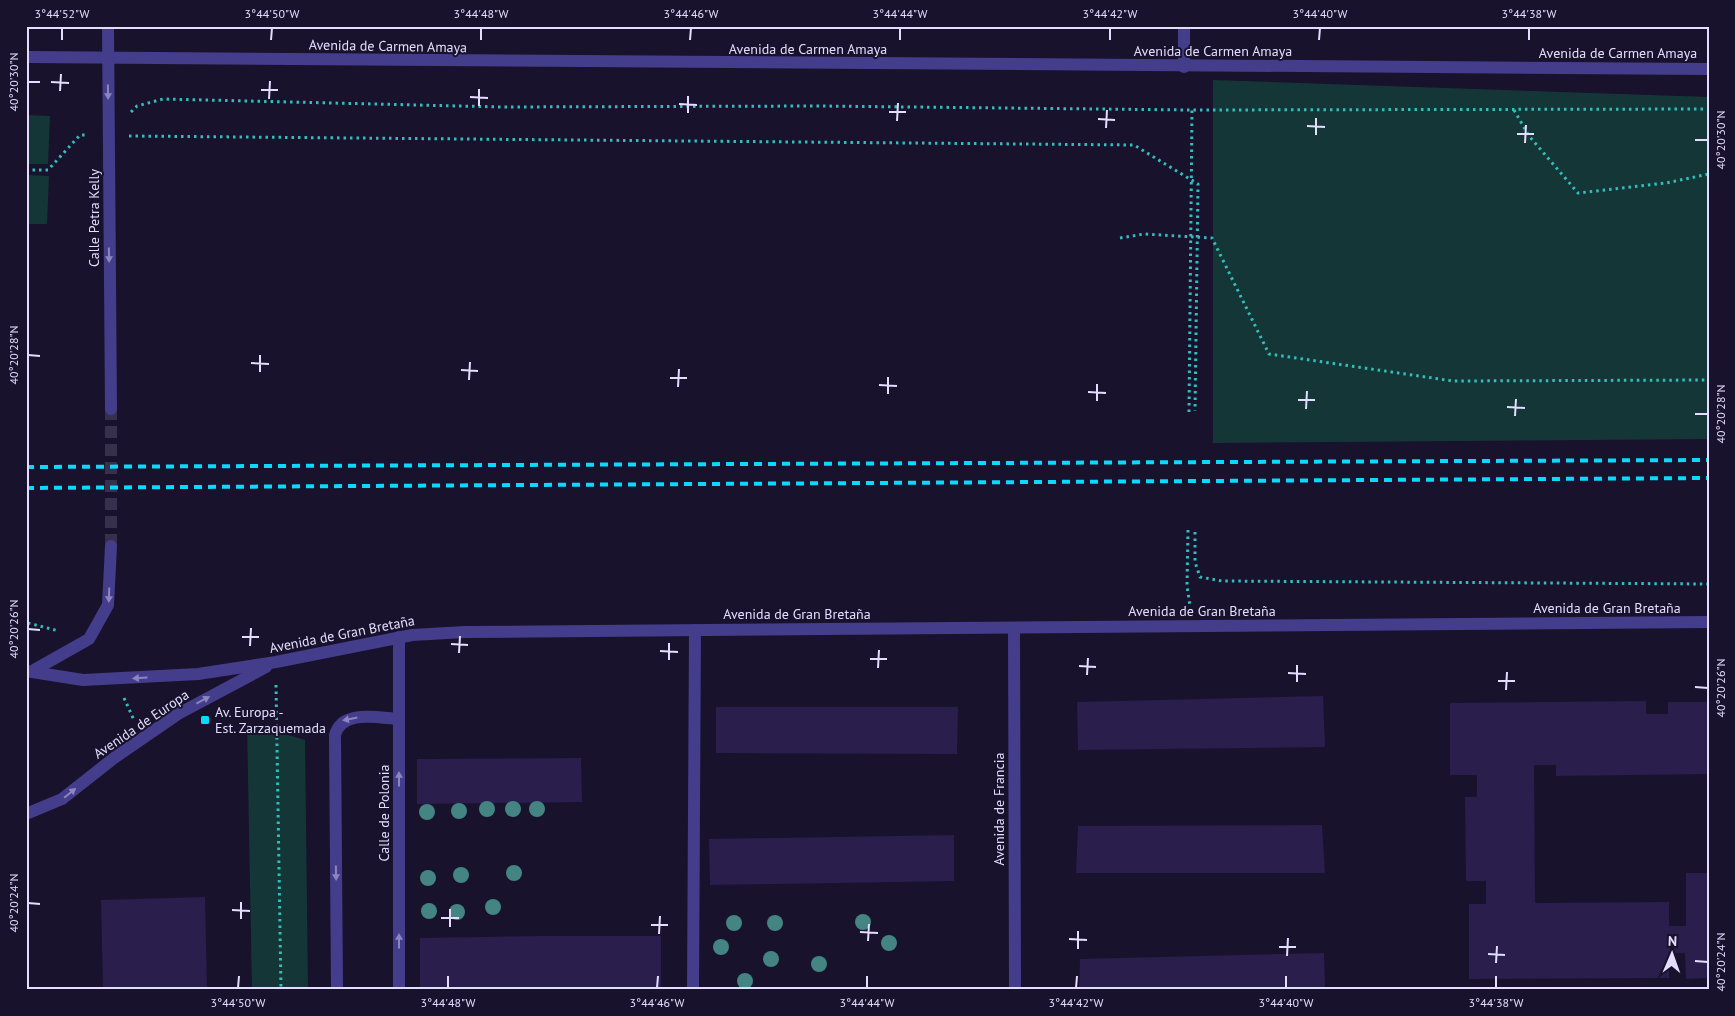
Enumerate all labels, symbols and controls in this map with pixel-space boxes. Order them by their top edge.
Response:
text: 3°44'52"W [35,6,89,21]
text: 3°44'50"W [245,6,299,21]
text: 3°44'48"W [454,6,508,21]
text: 3°44'46"W [664,6,718,21]
text: 3°44'44"W [873,6,927,21]
text: 3°44'42"W [1083,6,1137,21]
text: 3°44'40"W [1293,6,1347,21]
text: 3°44'38"W [1502,6,1556,21]
street label: Avenida de Carmen Amaya [309,36,467,56]
street label: Avenida de Carmen Amaya [729,40,887,58]
street label: Avenida de Carmen Amaya [1134,42,1292,60]
street label: Avenida de Carmen Amaya [1539,44,1697,62]
text: 40°20'30"N [6,52,21,112]
one-way arrow [104,85,112,101]
text: 40°20'30"N [1713,110,1728,170]
street label: Calle Petra Kelly [85,169,103,267]
one-way arrow [105,247,113,263]
text: 40°20'28"N [6,325,21,385]
text: 40°20'28"N [1713,384,1728,444]
one-way arrow [104,587,112,603]
text: 40°20'26"N [6,599,21,659]
street label: Avenida de Gran Bretaña [1533,599,1681,617]
street label: Avenida de Gran Bretaña [1128,602,1276,620]
street label: Avenida de Gran Bretaña [723,605,871,623]
street label: Avenida de Gran Bretaña [268,611,416,657]
text: 40°20'26"N [1713,658,1728,718]
one-way arrow [132,674,148,682]
street label: Avenida de Europa [90,685,192,763]
one-way arrow [196,696,210,704]
place label: Av. Europa - Est. Zarzaquemada [215,703,326,737]
marker: Av. Europa - Est. Zarzaquemada [199,714,211,726]
one-way arrow [342,716,358,724]
street label: Avenida de Francia [990,752,1008,866]
street label: Calle de Polonia [375,765,393,861]
one-way arrow [395,770,403,786]
one-way arrow [63,787,76,798]
one-way arrow [332,865,340,881]
text: 40°20'24"N [6,873,21,933]
north arrow [1648,928,1698,978]
text: N [1668,932,1677,950]
text: 40°20'24"N [1713,932,1728,992]
one-way arrow [395,933,403,949]
text: 3°44'50"W [211,995,265,1010]
text: 3°44'48"W [421,995,475,1010]
text: 3°44'46"W [630,995,684,1010]
text: 3°44'44"W [840,995,894,1010]
text: 3°44'42"W [1049,995,1103,1010]
text: 3°44'40"W [1259,995,1313,1010]
text: 3°44'38"W [1469,995,1523,1010]

